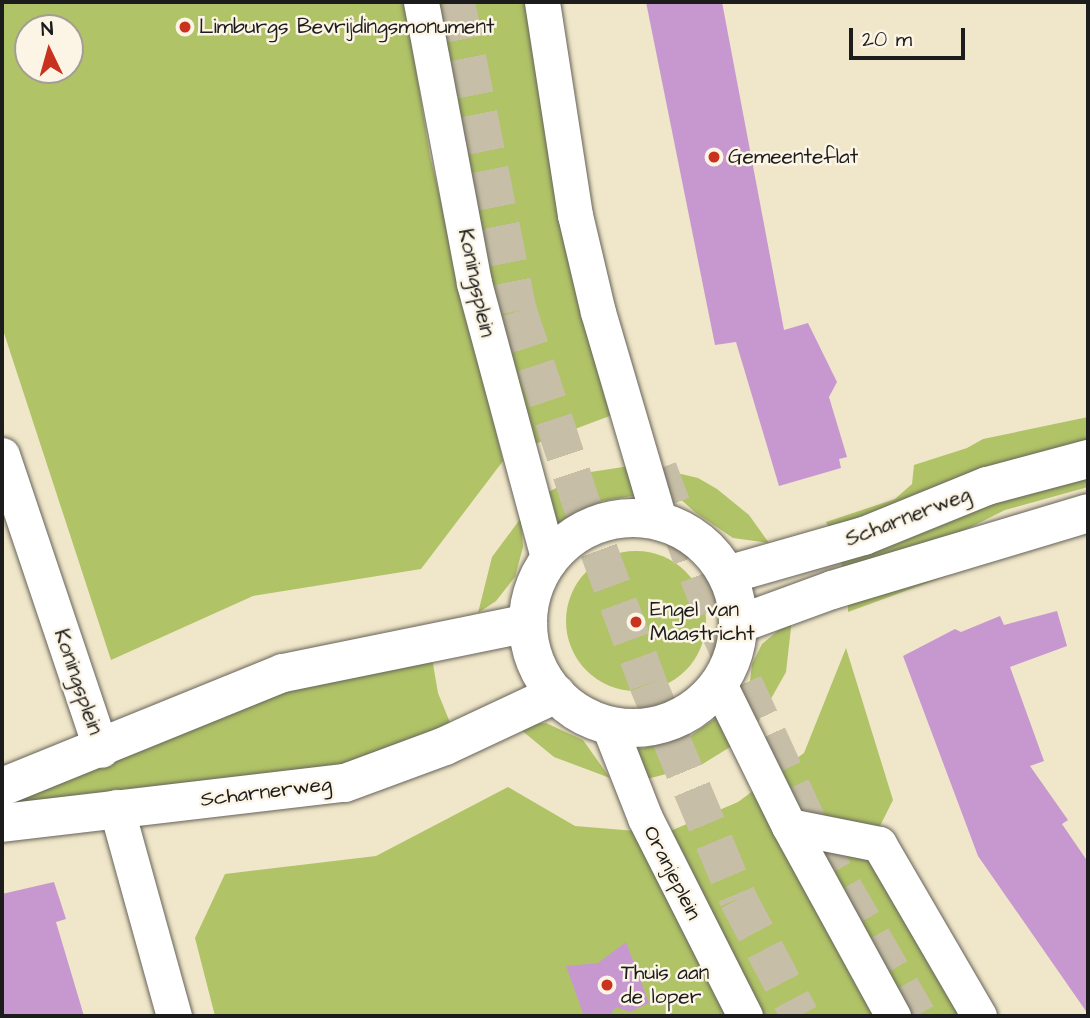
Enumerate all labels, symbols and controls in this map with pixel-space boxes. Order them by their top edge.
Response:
north arrow [14,14,84,84]
place label: Limburgs Bevrijdingsmonument [199,14,494,40]
scale bar [852,14,968,58]
text: N [40,16,54,44]
marker: Limburgs Bevrijdingsmonument [177,19,193,35]
text: 20 m [862,25,912,54]
place label: Gemeenteflat [728,144,858,170]
marker: Gemeenteflat [706,149,722,165]
street label: Koningsplein [452,227,500,339]
street label: Scharnerweg [842,482,974,552]
place label: Engel van Maastricht [650,597,755,647]
marker: Engel van Maastricht [628,614,644,630]
street label: Koningsplein [48,626,108,738]
street label: Scharnerweg [199,771,333,813]
street label: Oranjeplein [638,822,706,924]
place label: Thuis aan de loper [621,960,709,1010]
marker: Thuis aan de loper [599,977,615,993]

